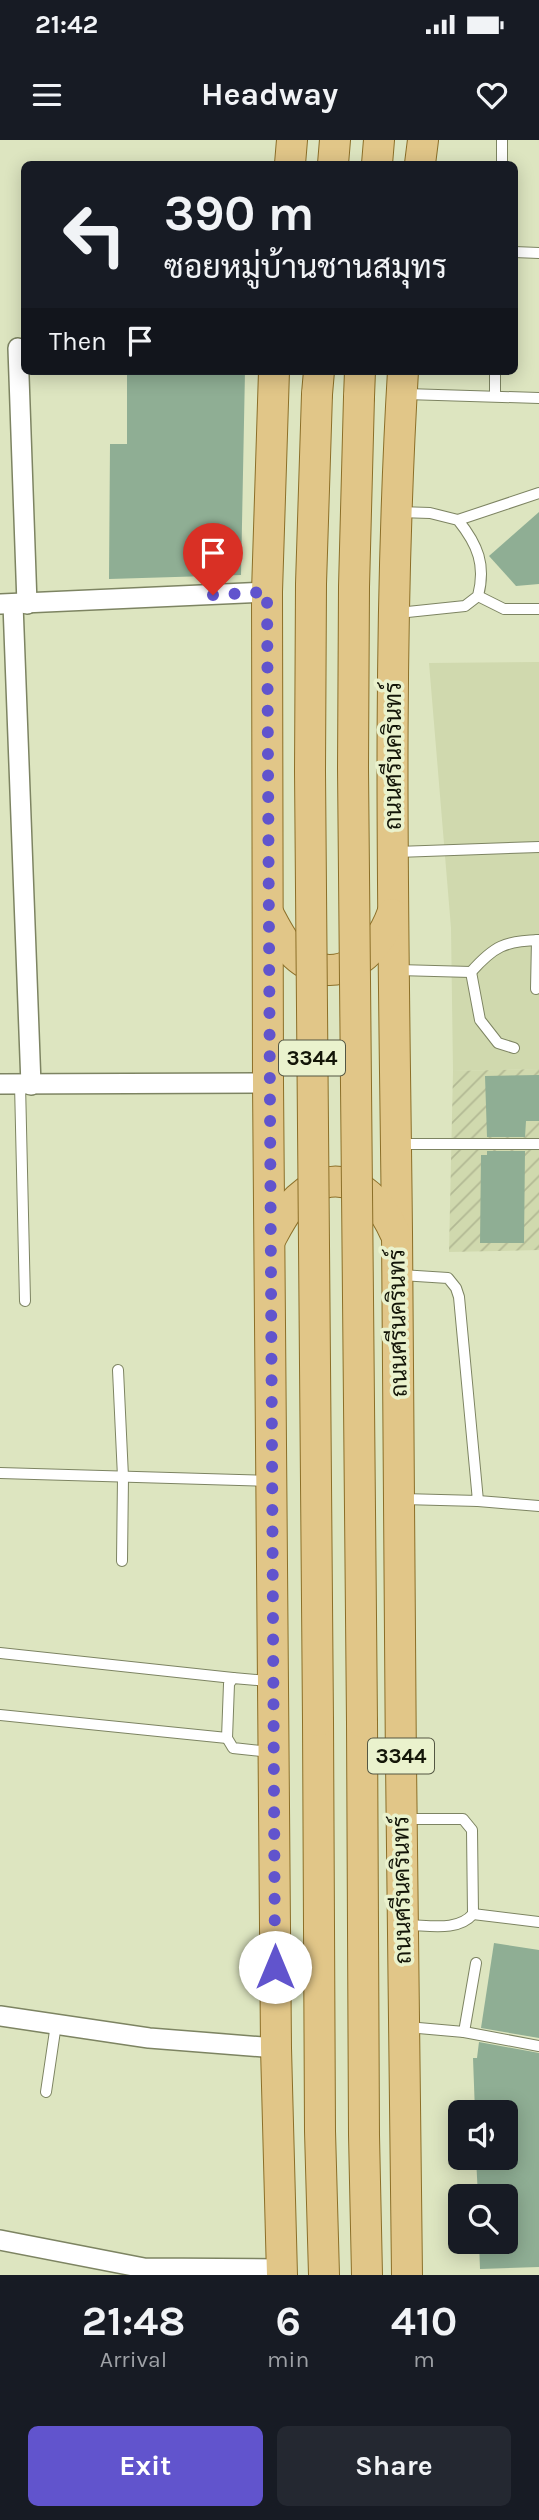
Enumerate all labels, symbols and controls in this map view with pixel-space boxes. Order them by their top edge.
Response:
text: 21:42 [35,9,98,40]
icon: menu [28,76,66,114]
text: Headway [201,76,338,113]
icon: heart [473,76,511,114]
text: 390 m [164,185,314,242]
icon: left [49,189,140,280]
text: ซอยหมู่บ้านชานสมุทร [164,249,447,286]
icon: arrive [121,322,159,360]
text: Then [49,326,107,357]
pin [183,523,243,595]
icon: arrive [194,534,232,572]
street label: ถนนศรีนครินทร์ [377,682,407,830]
road number: 3344 [279,1040,345,1076]
street label: ถนนศรีนครินทร์ [380,1249,413,1397]
road number: 3344 [368,1738,434,1774]
street label: ถนนศรีนครินทร์ [384,1816,417,1964]
position arrow [238,1930,312,2004]
map controls [448,2100,518,2254]
button: sound [448,2100,518,2170]
button: search [448,2184,518,2254]
text: 21:48 [82,2296,185,2346]
text: 6 [275,2296,301,2346]
text: 410 [391,2296,457,2346]
text: Arrival [100,2346,167,2373]
text: min [267,2346,309,2373]
text: m [413,2346,435,2373]
button: Exit [28,2426,263,2506]
button: Share [277,2426,511,2506]

